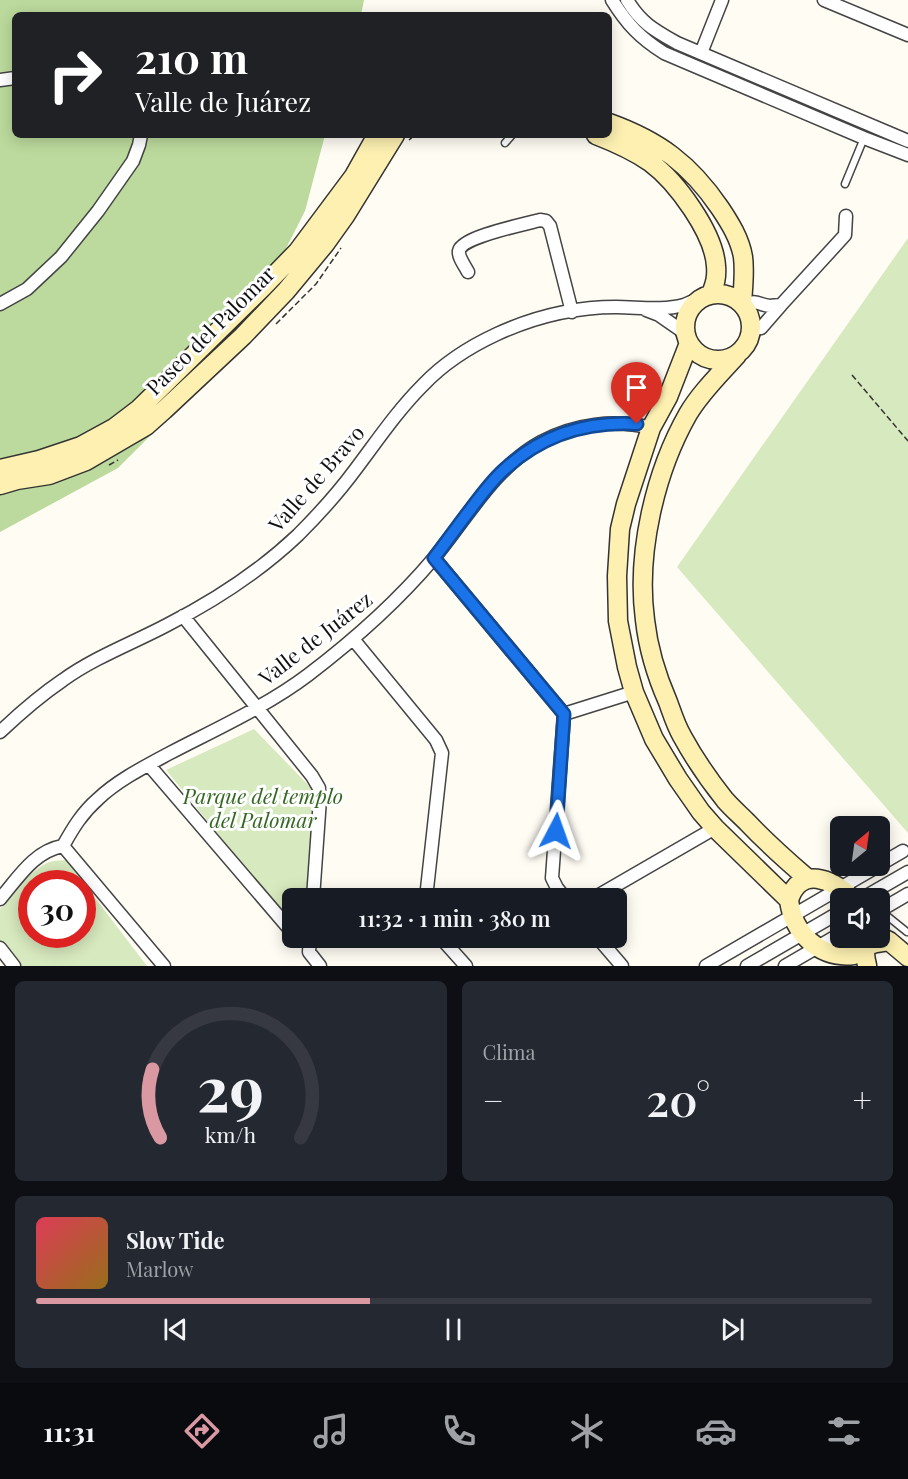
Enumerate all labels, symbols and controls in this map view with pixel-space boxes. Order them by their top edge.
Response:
text: 210 m [135,29,248,85]
icon: right [36,36,114,114]
text: Valle de Juárez [135,83,311,119]
street label: Paseo del Palomar [139,258,281,400]
pin [611,362,662,424]
icon: arrive [620,371,653,404]
street label: Valle de Bravo [261,419,369,538]
street label: Valle de Juárez [251,584,377,691]
park label: Parque del templo del Palomar [182,781,343,833]
position arrow [524,799,588,863]
north arrow [830,816,890,876]
map controls [830,816,890,948]
speed limit sign: 30 [18,870,96,948]
button: sound [830,888,890,948]
text: 11:32 · 1 min · 380 m [358,903,551,933]
text: Clima [483,1038,536,1065]
text: 29 [197,1044,264,1128]
text: 20° [646,1068,710,1128]
text: − [483,1077,504,1121]
text: + [853,1077,872,1121]
text: km/h [205,1120,257,1148]
text: Slow Tide [126,1225,225,1255]
text: Marlow [126,1255,194,1282]
icon: previous [159,1313,192,1346]
icon: pause [437,1313,470,1346]
icon: next [716,1313,749,1346]
icon: directions [181,1410,223,1452]
icon: music [310,1410,352,1452]
icon: phone [438,1410,480,1452]
icon: climate [566,1410,608,1452]
icon: car [695,1410,737,1452]
icon: filters [823,1410,865,1452]
text: 11:31 [43,1413,95,1449]

